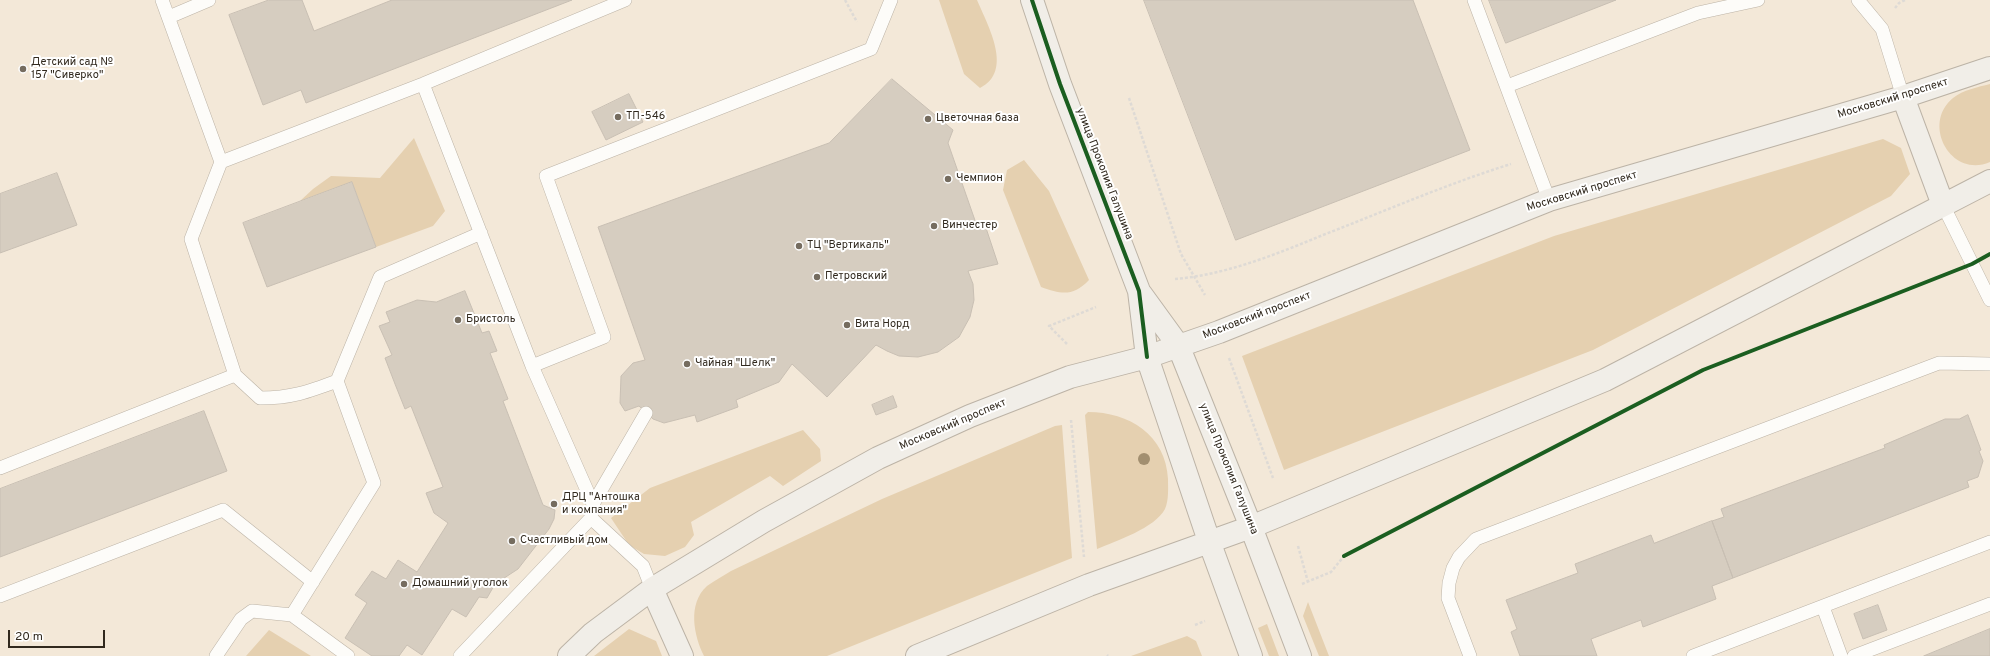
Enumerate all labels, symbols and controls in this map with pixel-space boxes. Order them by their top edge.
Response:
place label: Детский сад № 157 "Сиверко" [31,56,113,82]
marker: Детский сад № 157 "Сиверко" [18,64,28,74]
street label: Московский проспект [1836,76,1950,122]
street label: улица Прокопия Галушина [1073,106,1135,242]
place label: ТП-546 [626,110,665,124]
marker: ТП-546 [613,112,623,122]
place label: Цветочная база [936,112,1019,126]
marker: Цветочная база [923,114,933,124]
street label: Московский проспект [1525,169,1639,215]
place label: Чемпион [956,172,1003,186]
marker: Чемпион [943,174,953,184]
place label: Винчестер [942,219,998,233]
marker: Винчестер [929,221,939,231]
place label: ТЦ "Вертикаль" [807,239,889,253]
marker: ТЦ "Вертикаль" [794,241,804,251]
place label: Петровский [825,270,887,284]
marker: Петровский [812,272,822,282]
street label: Московский проспект [1201,289,1313,343]
place label: Бристоль [466,313,515,327]
marker: Бристоль [453,315,463,325]
place label: Вита Норд [855,318,910,332]
marker: Вита Норд [842,320,852,330]
place label: Чайная "Шелк" [695,357,775,371]
marker: Чайная "Шелк" [682,359,692,369]
street label: Московский проспект [898,397,1008,453]
street label: улица Прокопия Галушина [1196,401,1260,537]
place label: ДРЦ "Антошка и компания" [562,491,640,517]
marker: ДРЦ "Антошка и компания" [549,499,559,509]
place label: Счастливый дом [520,534,608,548]
marker: Счастливый дом [507,536,517,546]
place label: Домашний уголок [412,577,508,591]
marker: Домашний уголок [399,579,409,589]
scale bar [10,622,107,648]
text: 20 m [15,629,43,645]

